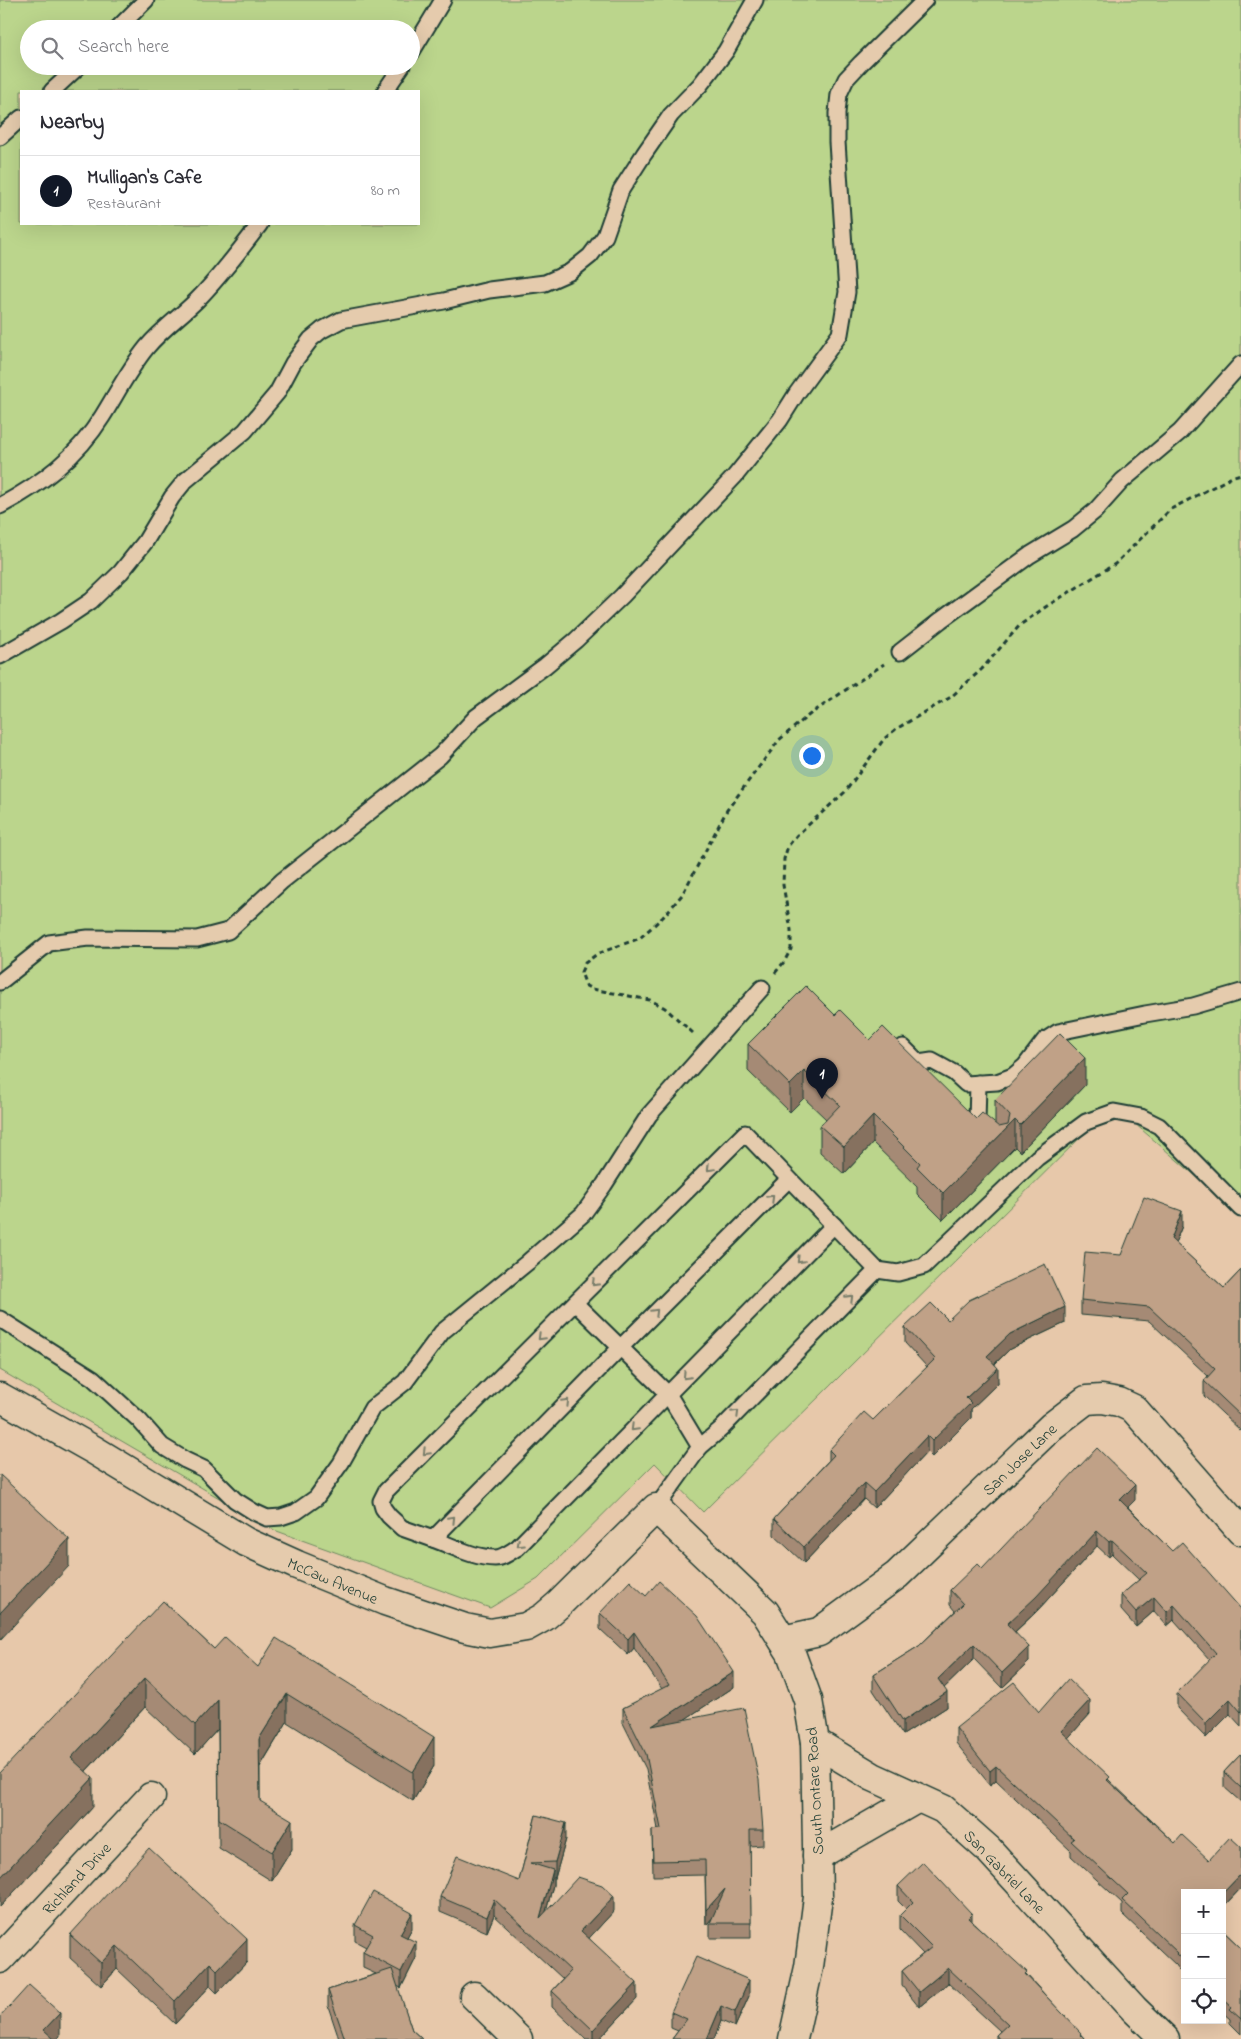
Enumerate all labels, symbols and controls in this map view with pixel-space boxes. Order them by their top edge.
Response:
search box [20,20,420,75]
icon: search [38,34,66,62]
text: Search here [78,34,169,61]
text: Nearby [40,108,104,138]
text: Mulligan's Cafe [87,165,202,192]
text: 1 [53,179,59,203]
text: 80 m [371,179,400,203]
text: Restaurant [87,192,161,216]
your location [799,743,825,769]
pin: 1 [806,1058,838,1099]
one-way arrow [707,1162,716,1171]
one-way arrow [765,1195,774,1204]
one-way arrow [796,1254,805,1263]
one-way arrow [592,1277,601,1286]
one-way arrow [844,1294,853,1303]
one-way arrow [649,1309,658,1318]
one-way arrow [538,1331,547,1340]
one-way arrow [683,1370,692,1379]
one-way arrow [560,1399,569,1408]
one-way arrow [730,1410,739,1419]
street label: San Jose Lane [978,1418,1064,1502]
one-way arrow [631,1423,640,1432]
one-way arrow [422,1446,431,1455]
one-way arrow [447,1515,456,1524]
one-way arrow [516,1538,525,1547]
street label: McCaw Avenue [283,1552,382,1612]
street label: South Ontare Road [801,1726,831,1855]
street label: San Gabriel Lane [957,1825,1051,1921]
street label: Richland Drive [37,1837,118,1921]
map controls [1181,1889,1226,2024]
button: + [1181,1889,1226,1934]
button: − [1181,1934,1226,1979]
button: locate [1181,1979,1226,2024]

